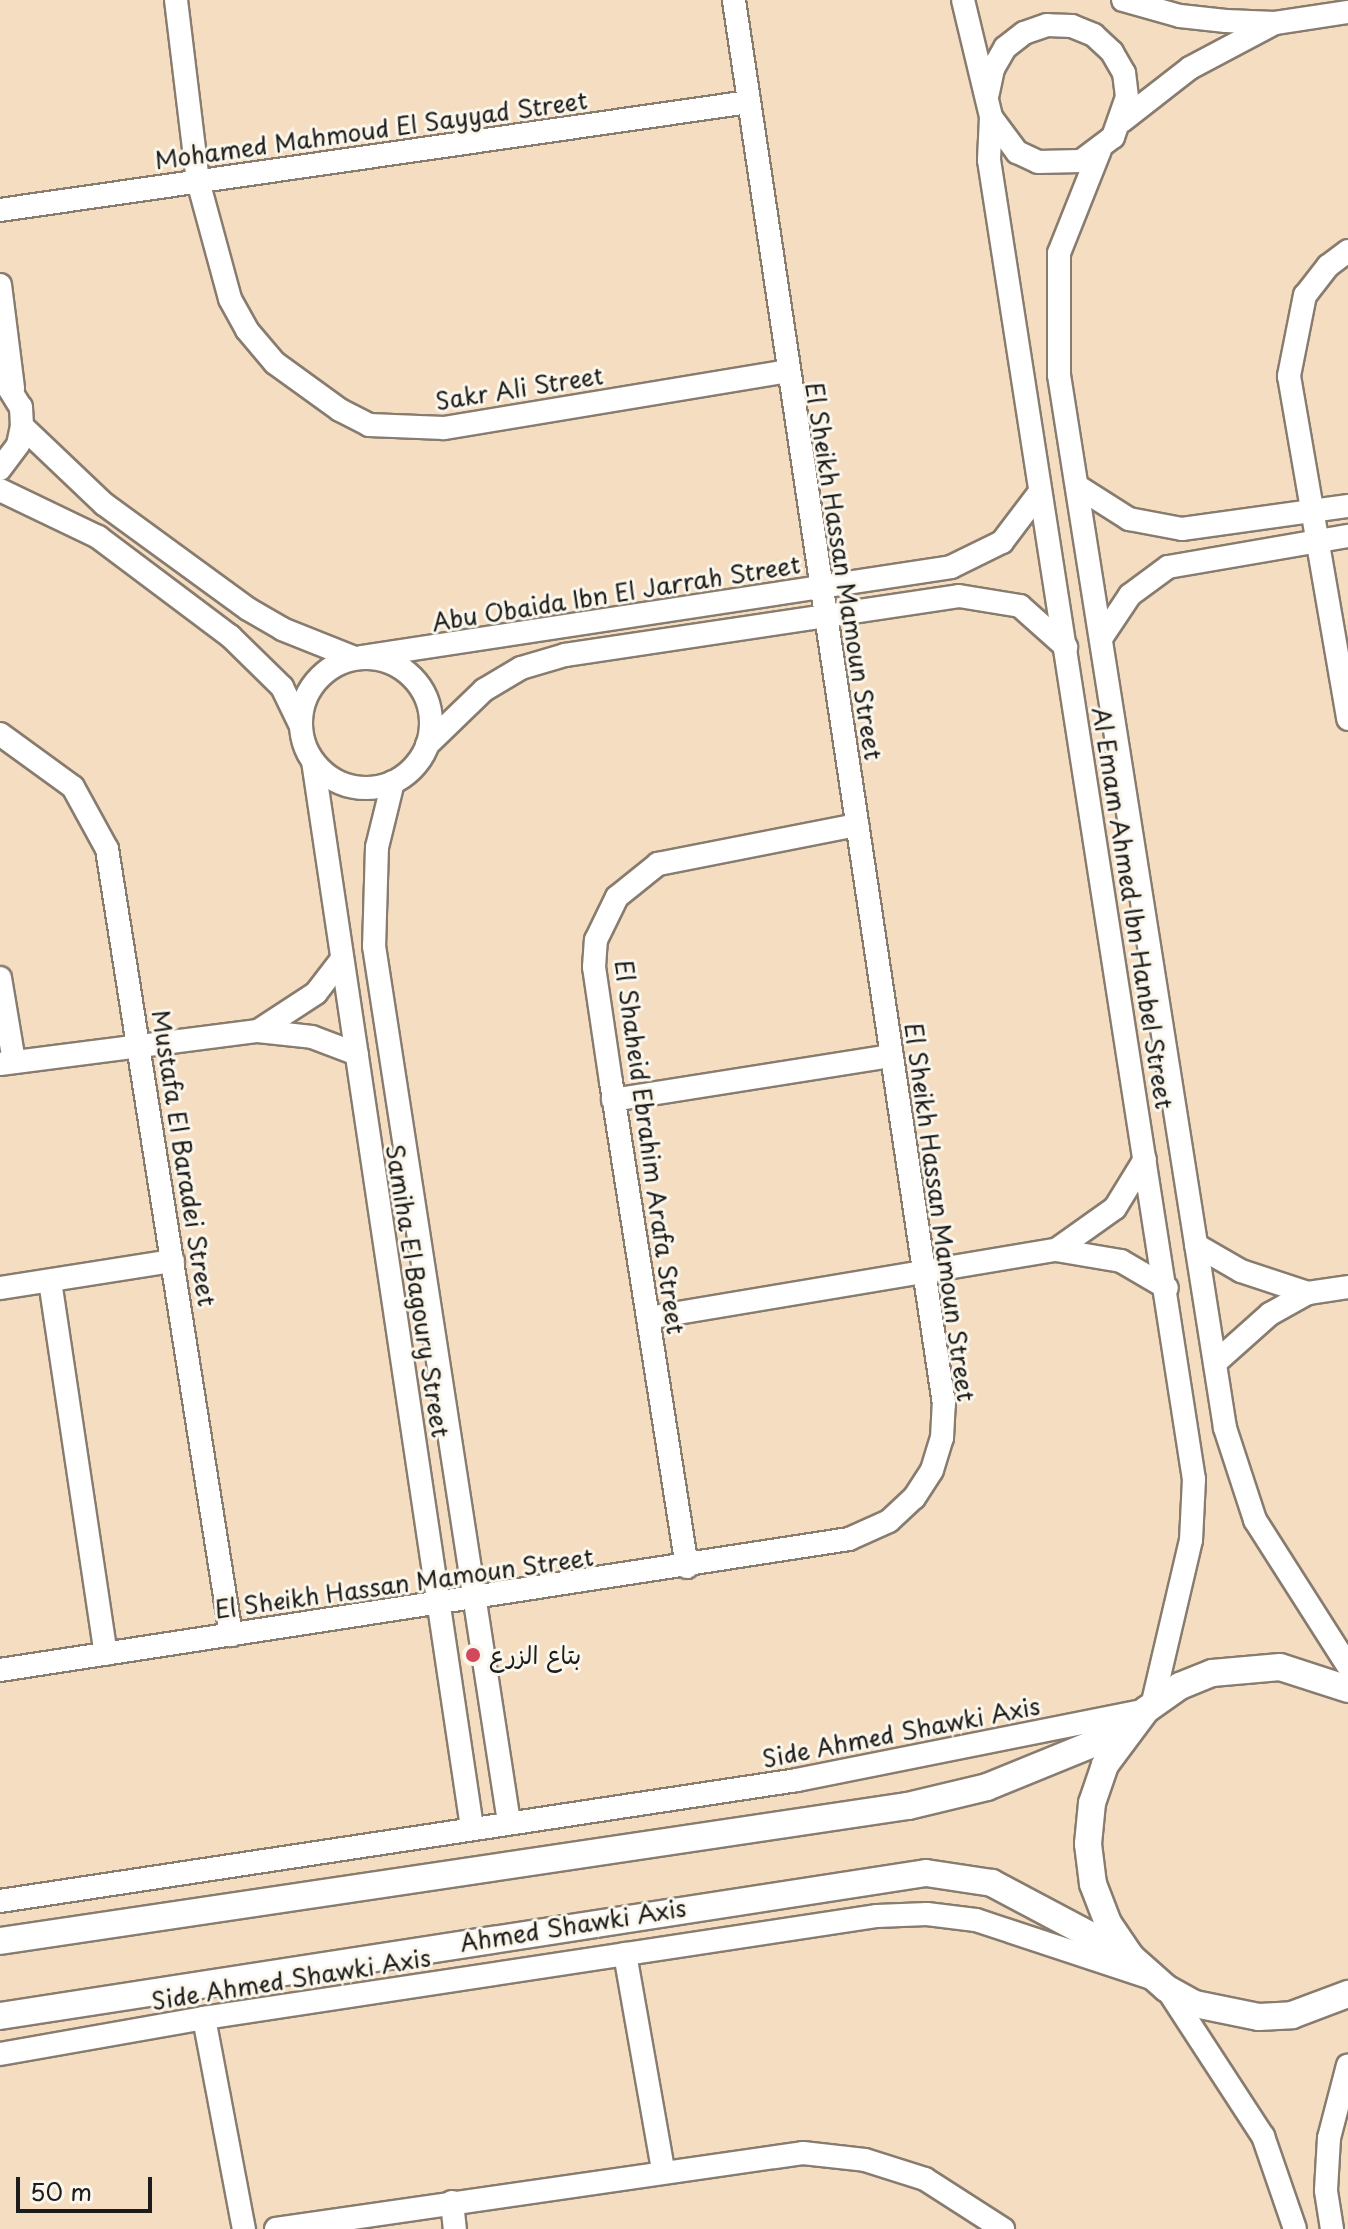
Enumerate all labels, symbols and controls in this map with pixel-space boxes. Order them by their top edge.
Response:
street label: Mohamed Mahmoud El Sayyad Street [151,85,591,175]
street label: Sakr Ali Street [431,360,607,416]
street label: El Sheikh Hassan Mamoun Street [800,378,888,764]
street label: Abu Obaida Ibn El Jarrah Street [429,549,803,637]
street label: Al Emam Ahmed Ibn Hanbel Street [1087,705,1179,1111]
street label: El Shaheid Ebrahim Arafa Street [609,957,691,1337]
street label: Mustafa El Baradei Street [146,1007,222,1309]
street label: El Sheikh Hassan Mamoun Street [899,1019,981,1405]
street label: Samiha El Bagoury Street [380,1140,456,1442]
street label: El Sheikh Hassan Mamoun Street [211,1542,597,1624]
place label: بتاع الزرع [489,1641,581,1669]
marker: بتاع الزرع [464,1646,482,1664]
street label: Side Ahmed Shawki Axis [757,1690,1045,1774]
street label: Ahmed Shawki Axis [456,1893,690,1957]
street label: Side Ahmed Shawki Axis [147,1942,435,2016]
scale bar [20,2161,156,2211]
text: 50 m [30,2173,92,2209]

